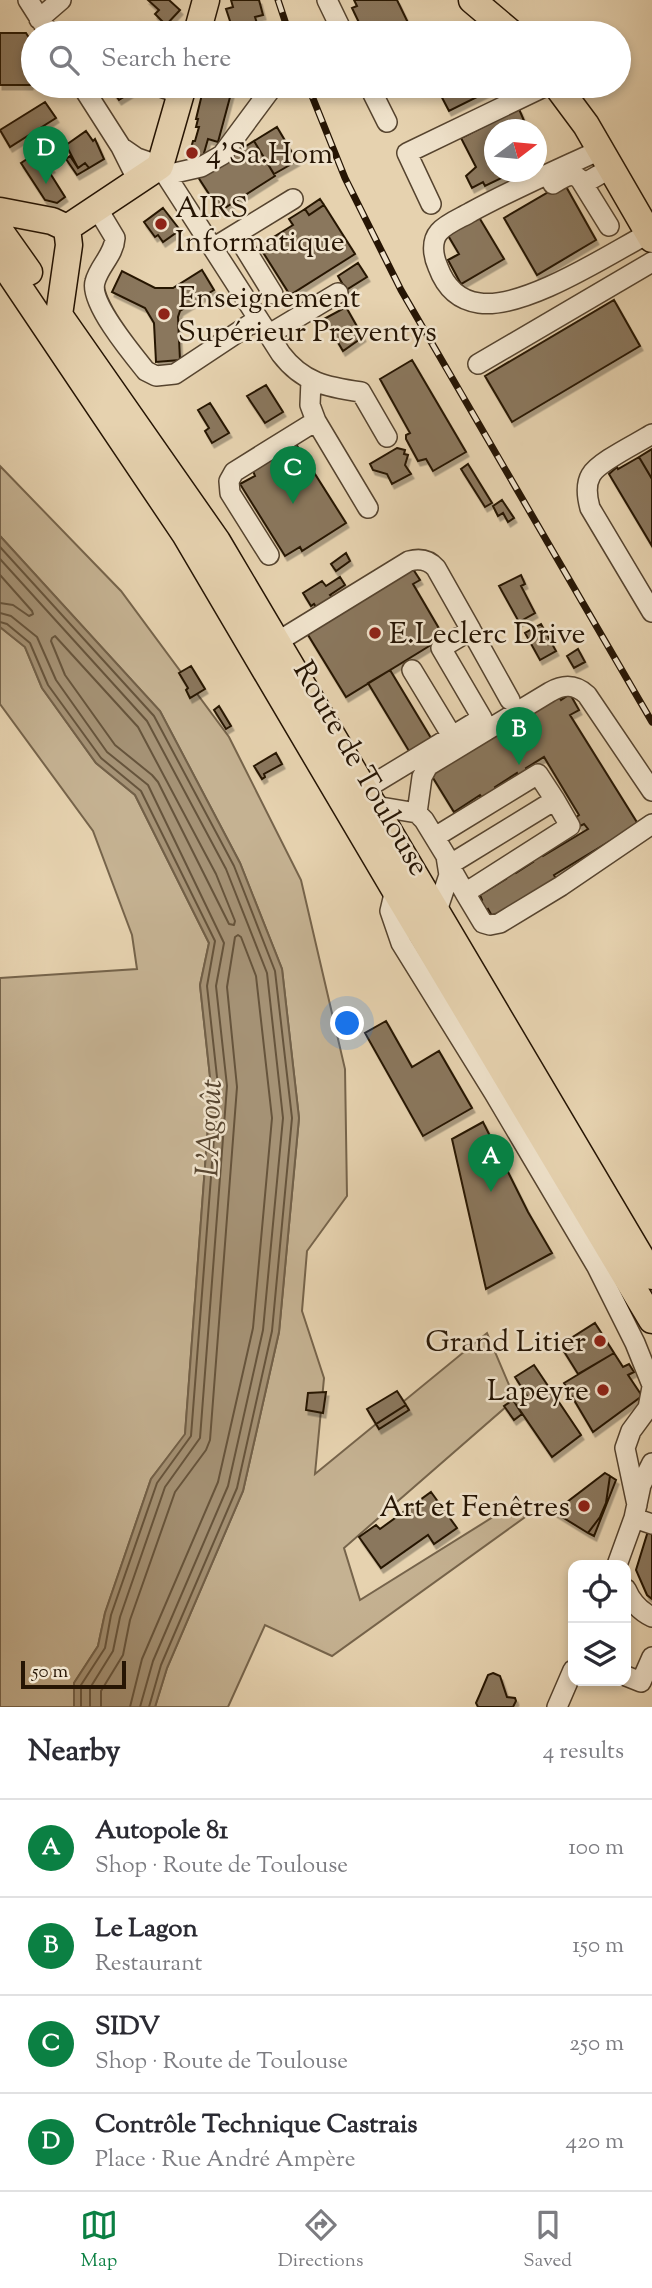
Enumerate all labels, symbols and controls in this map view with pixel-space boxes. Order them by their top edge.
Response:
search box [21,21,631,98]
icon: search [45,41,83,79]
text: Search here [101,41,231,78]
north arrow [484,119,547,182]
pin: D [23,126,69,184]
place label: 4'Sa.Hom [206,134,333,177]
marker: 4'Sa.Hom [184,145,200,161]
place label: AIRS Informatique [175,188,345,265]
marker: AIRS Informatique [153,216,169,232]
place label: Enseignement Supérieur Preventys [178,278,437,355]
marker: Enseignement Supérieur Preventys [156,306,172,322]
pin: C [270,446,316,504]
place label: E.Leclerc Drive [389,614,586,657]
marker: E.Leclerc Drive [367,625,383,641]
street label: Route de Toulouse [281,654,439,885]
pin: B [496,707,542,765]
your location [330,1006,364,1040]
water label: L'Agoût [186,1078,236,1178]
pin: A [468,1134,514,1192]
place label: Grand Litier [425,1322,586,1365]
marker: Grand Litier [592,1333,608,1349]
place label: Lapeyre [487,1371,589,1414]
marker: Lapeyre [595,1382,611,1398]
place label: Art et Fenêtres [379,1487,570,1530]
marker: Art et Fenêtres [576,1498,592,1514]
map controls [568,1560,631,1686]
button: locate [568,1560,631,1623]
button: layers [568,1623,631,1686]
scale bar [21,1658,126,1690]
text: 50 m [32,1659,68,1686]
text: Nearby [28,1731,120,1774]
text: 4 results [543,1736,624,1769]
text: Autopole 81 [95,1813,228,1850]
text: A [42,1832,60,1865]
text: 100 m [568,1832,624,1865]
text: Shop · Route de Toulouse [95,1850,348,1883]
text: Le Lagon [95,1911,198,1948]
text: B [44,1930,58,1963]
text: 150 m [572,1930,624,1963]
text: Restaurant [95,1948,202,1981]
text: SIDV [95,2009,160,2046]
text: C [42,2028,60,2061]
text: 250 m [569,2028,624,2061]
text: Shop · Route de Toulouse [95,2046,348,2079]
text: Contrôle Technique Castrais [95,2107,417,2144]
text: D [42,2126,60,2159]
text: 420 m [566,2126,624,2159]
text: Place · Rue André Ampère [95,2144,355,2177]
tab: Map [80,2206,118,2275]
tab: Directions [278,2206,363,2275]
tab: Saved [523,2206,572,2275]

